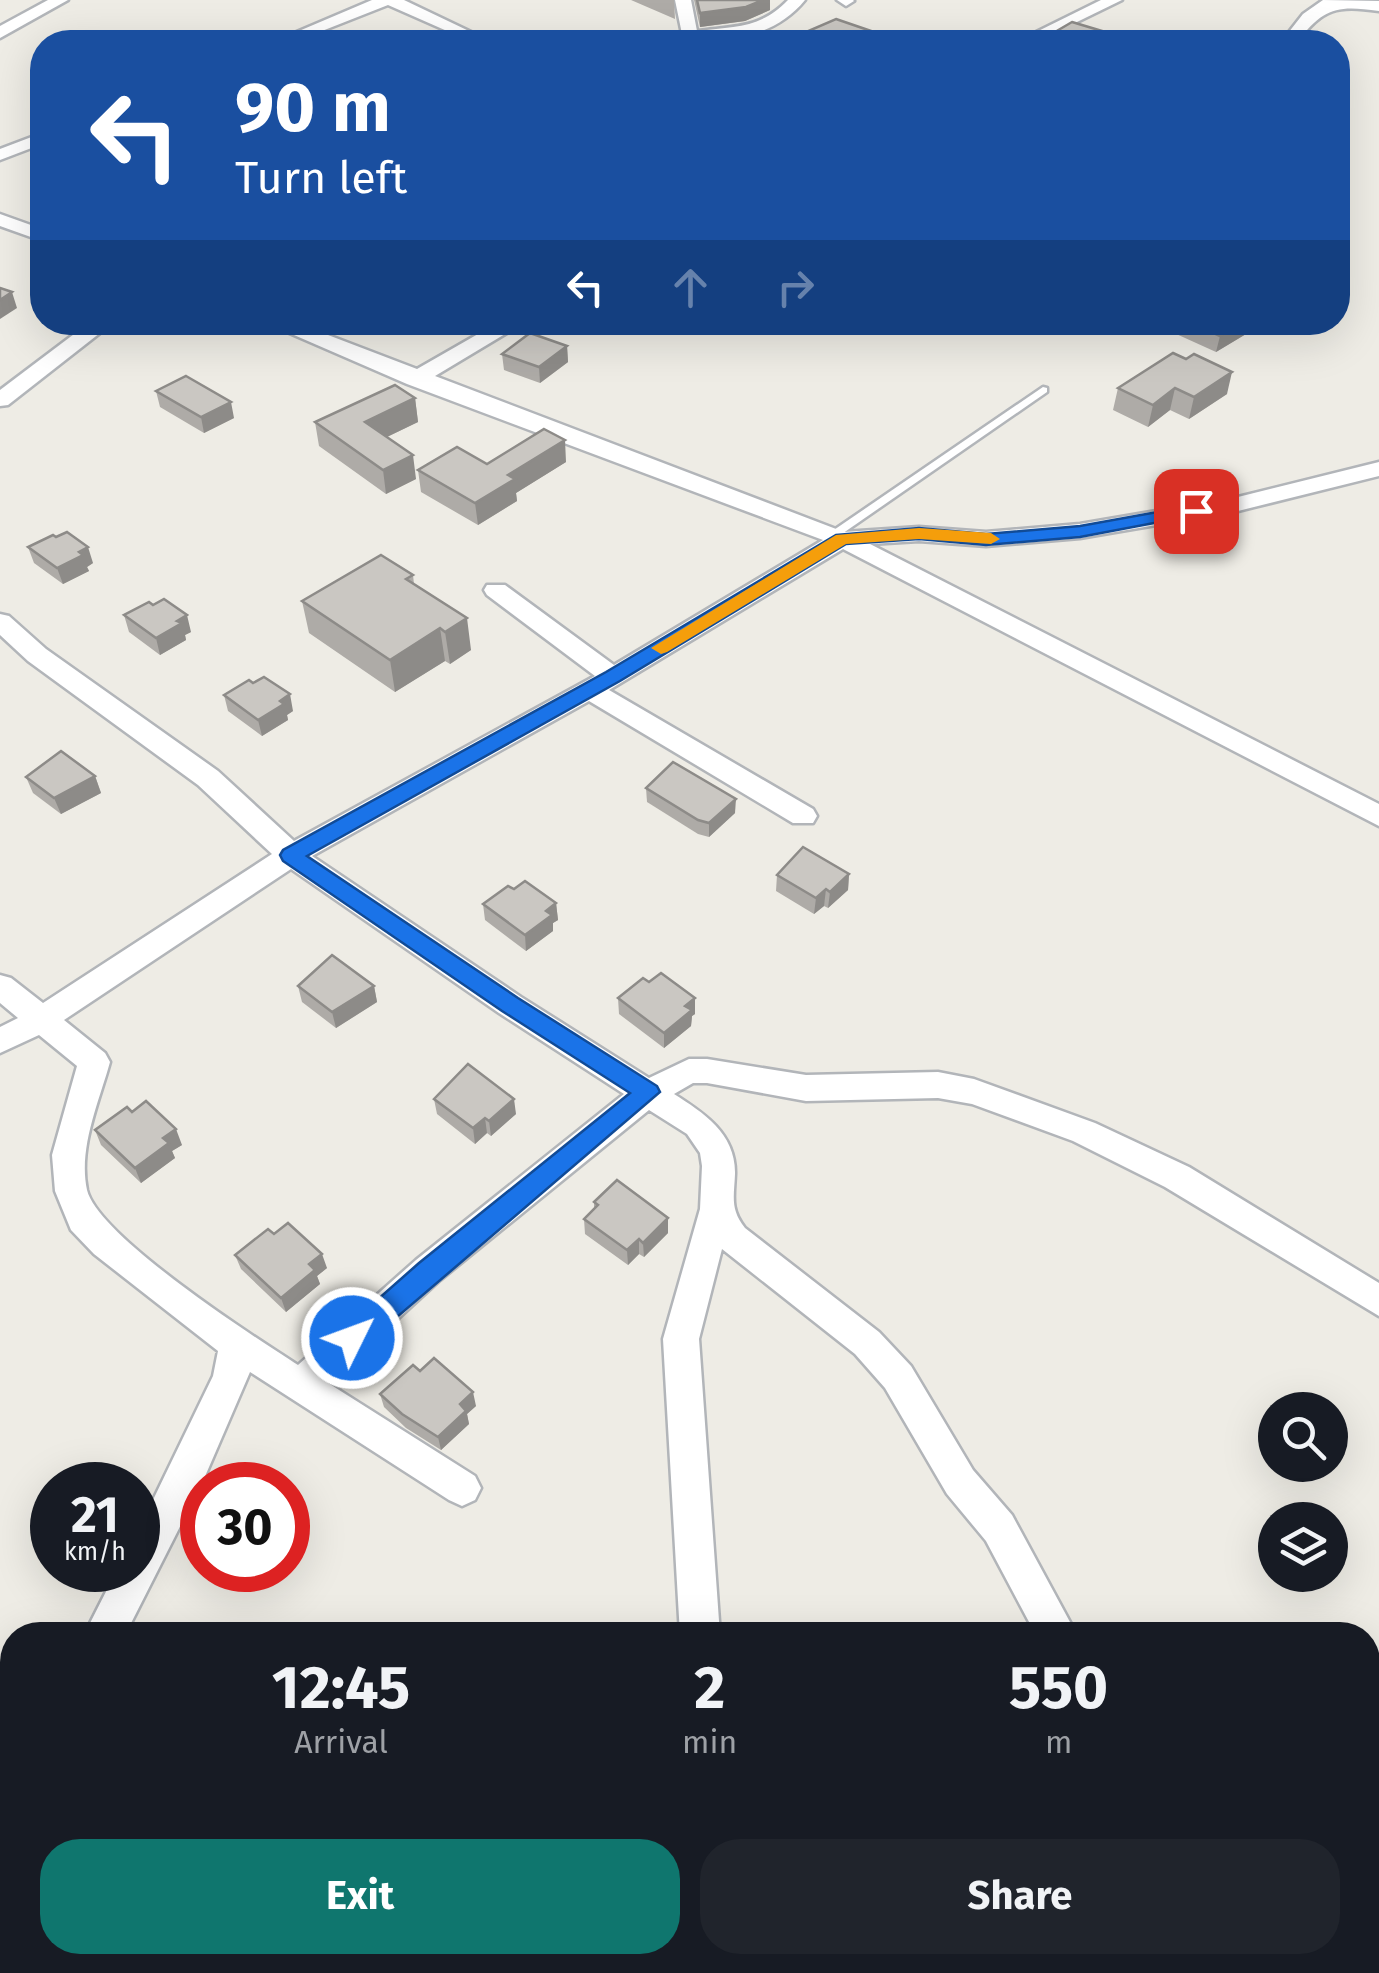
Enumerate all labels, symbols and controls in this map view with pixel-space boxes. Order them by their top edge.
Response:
text: 90 m [235,66,391,150]
icon: left [70,70,200,200]
text: Turn left [235,151,407,205]
icon: left [558,260,613,315]
icon: ahead [663,260,718,315]
icon: right [768,260,823,315]
pin [1154,469,1239,554]
icon: arrive [1169,484,1224,539]
position arrow [300,1286,404,1390]
map controls [1258,1392,1348,1592]
button: search [1258,1392,1348,1482]
speed limit sign: 30 [180,1462,310,1592]
text: 21 [71,1485,119,1545]
button: layers [1258,1502,1348,1592]
text: km/h [64,1537,126,1567]
text: 12:45 [272,1652,410,1724]
text: 2 [694,1652,725,1724]
text: 550 [1009,1652,1108,1724]
text: Arrival [294,1723,388,1761]
text: min [682,1723,737,1761]
text: m [1045,1723,1072,1761]
button: Exit [40,1839,680,1954]
button: Share [700,1839,1340,1954]

